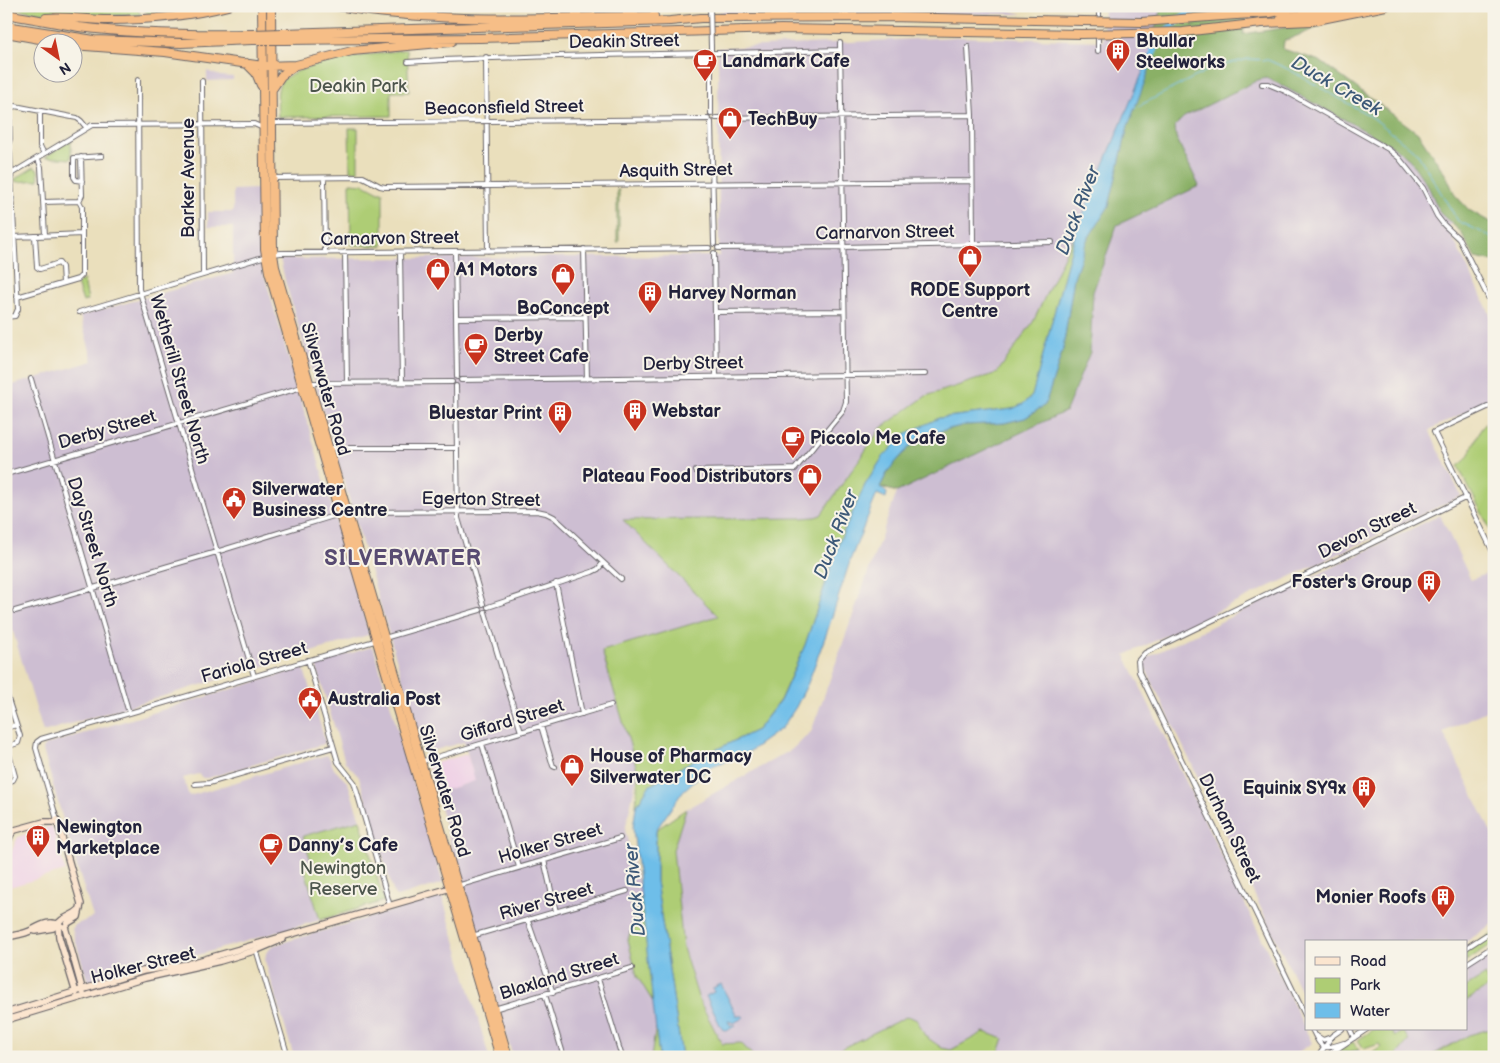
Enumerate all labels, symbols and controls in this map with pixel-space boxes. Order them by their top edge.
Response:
street label: Deakin Street [568,30,680,53]
place label: Bhullar Steelworks [1136,31,1225,73]
north arrow [32,32,82,82]
building icon: Bhullar Steelworks [1105,38,1131,72]
cafe icon: Landmark Cafe [692,48,718,82]
place label: Landmark Cafe [722,51,850,72]
water label: Duck Creek [1287,51,1386,122]
text: N [56,58,74,78]
park label: Deakin Park [309,76,407,97]
street label: Beaconsfield Street [424,96,584,119]
shop icon: TechBuy [717,106,743,140]
place label: TechBuy [748,109,818,130]
street label: Barker Avenue [178,118,199,238]
street label: Asquith Street [619,159,733,182]
water label: Duck River [1051,162,1106,258]
street label: Carnarvon Street [815,221,955,244]
street label: Carnarvon Street [320,227,460,250]
shop icon: RODE Support Centre [957,244,983,278]
shop icon: A1 Motors [425,257,451,291]
place label: A1 Motors [455,260,537,281]
shop icon: BoConcept [550,262,576,296]
building icon: Harvey Norman [637,280,663,314]
place label: RODE Support Centre [910,280,1030,322]
place label: Harvey Norman [668,283,797,304]
street label: Wetherill Street North [145,292,214,467]
place label: BoConcept [517,298,609,319]
street label: Silverwater Road [296,320,355,458]
place label: Derby Street Cafe [494,325,589,367]
cafe icon: Derby Street Cafe [463,332,489,366]
street label: Derby Street [642,352,744,375]
building icon: Webstar [622,398,648,432]
building icon: Bluestar Print [547,400,573,434]
place label: Webstar [652,401,722,422]
place label: Bluestar Print [428,403,542,424]
street label: Derby Street [56,405,159,453]
cafe icon: Piccolo Me Cafe [780,425,806,459]
place label: Piccolo Me Cafe [810,428,946,449]
shop icon: Plateau Food Distributors [797,463,823,497]
place label: Plateau Food Distributors [582,466,792,487]
street label: Day Street North [63,475,122,610]
place label: Silverwater Business Centre [252,479,387,521]
public building icon: Silverwater Business Centre [221,486,247,520]
water label: Duck River [809,486,864,582]
street label: Egerton Street [421,488,541,511]
street label: Devon Street [1315,498,1420,563]
district label: SILVERWATER [324,545,482,572]
building icon: Foster's Group [1416,569,1442,603]
place label: Foster's Group [1292,572,1412,593]
street label: Fariola Street [199,637,310,688]
public building icon: Australia Post [297,686,323,720]
place label: Australia Post [327,689,441,710]
street label: Giffard Street [458,695,567,746]
street label: Silverwater Road [414,722,475,860]
place label: House of Pharmacy Silverwater DC [590,746,753,788]
shop icon: House of Pharmacy Silverwater DC [559,753,585,787]
street label: Durham Street [1194,770,1265,887]
building icon: Equinix SY9x [1351,775,1377,809]
place label: Equinix SY9x [1243,778,1346,799]
place label: Newington Marketplace [56,817,160,859]
street label: Holker Street [496,819,605,868]
building icon: Newington Marketplace [25,824,51,858]
cafe icon: Danny’s Cafe [258,832,284,866]
place label: Danny’s Cafe [288,835,398,856]
water label: Duck River [620,841,651,937]
park label: Newington Reserve [300,858,386,900]
street label: River Street [497,878,596,925]
building icon: Monier Roofs [1430,884,1456,918]
place label: Monier Roofs [1316,887,1426,908]
legend [1305,940,1468,1030]
street label: Holker Street [89,942,198,989]
street label: Blaxland Street [497,948,622,1005]
text: Road [1350,952,1386,971]
text: Park [1350,976,1381,995]
text: Water [1350,1002,1390,1021]

